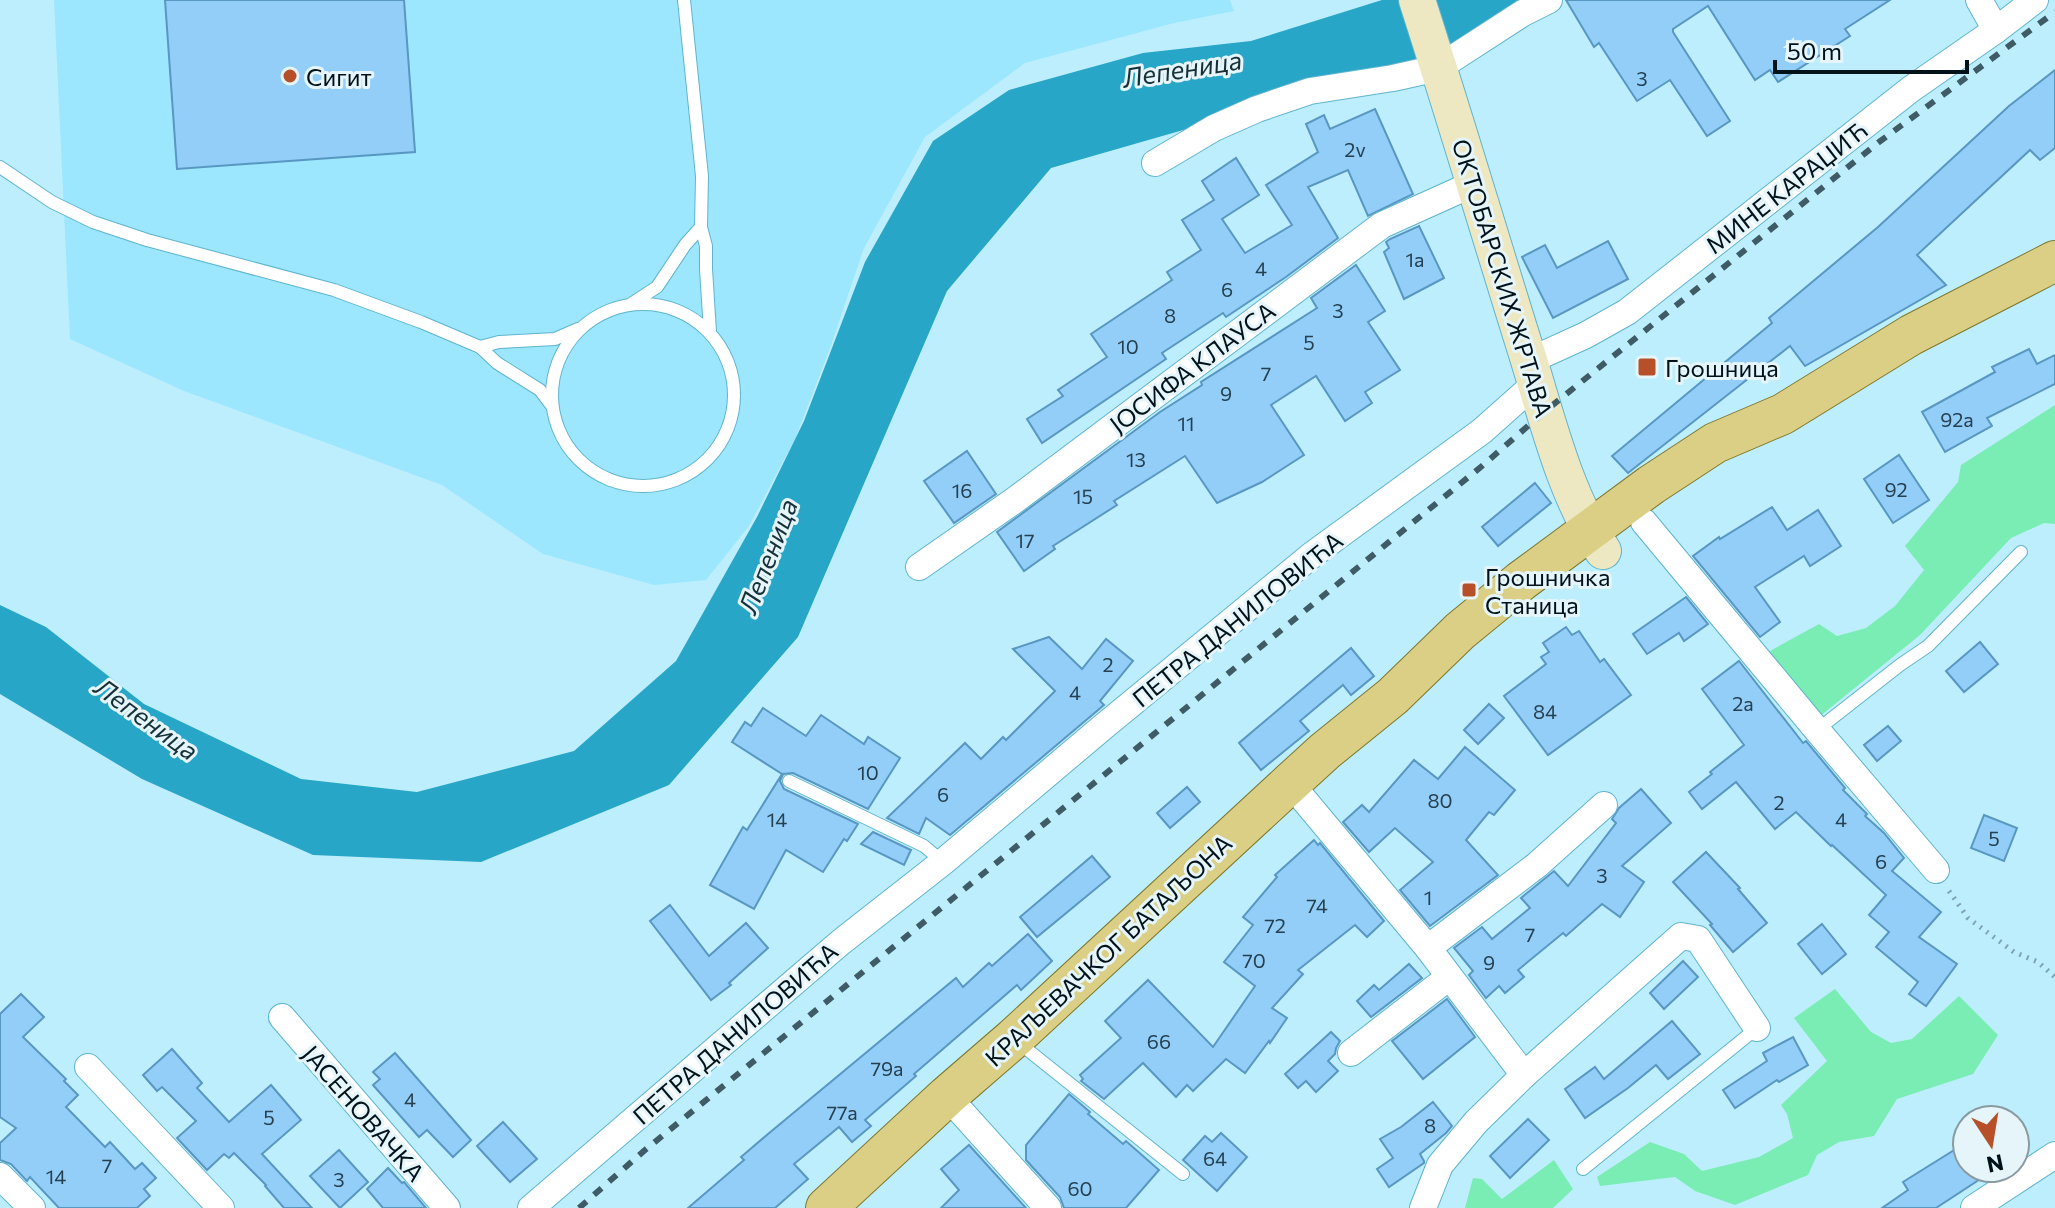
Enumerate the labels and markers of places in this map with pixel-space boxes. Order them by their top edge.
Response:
place label: Сигит [306,62,372,91]
marker: Сигит [281,67,299,85]
place label: Грошница [1665,353,1779,382]
marker: Грошница [1636,356,1658,378]
place label: Грошничка Станица [1485,562,1610,619]
marker: Грошничка Станица [1460,581,1478,599]

